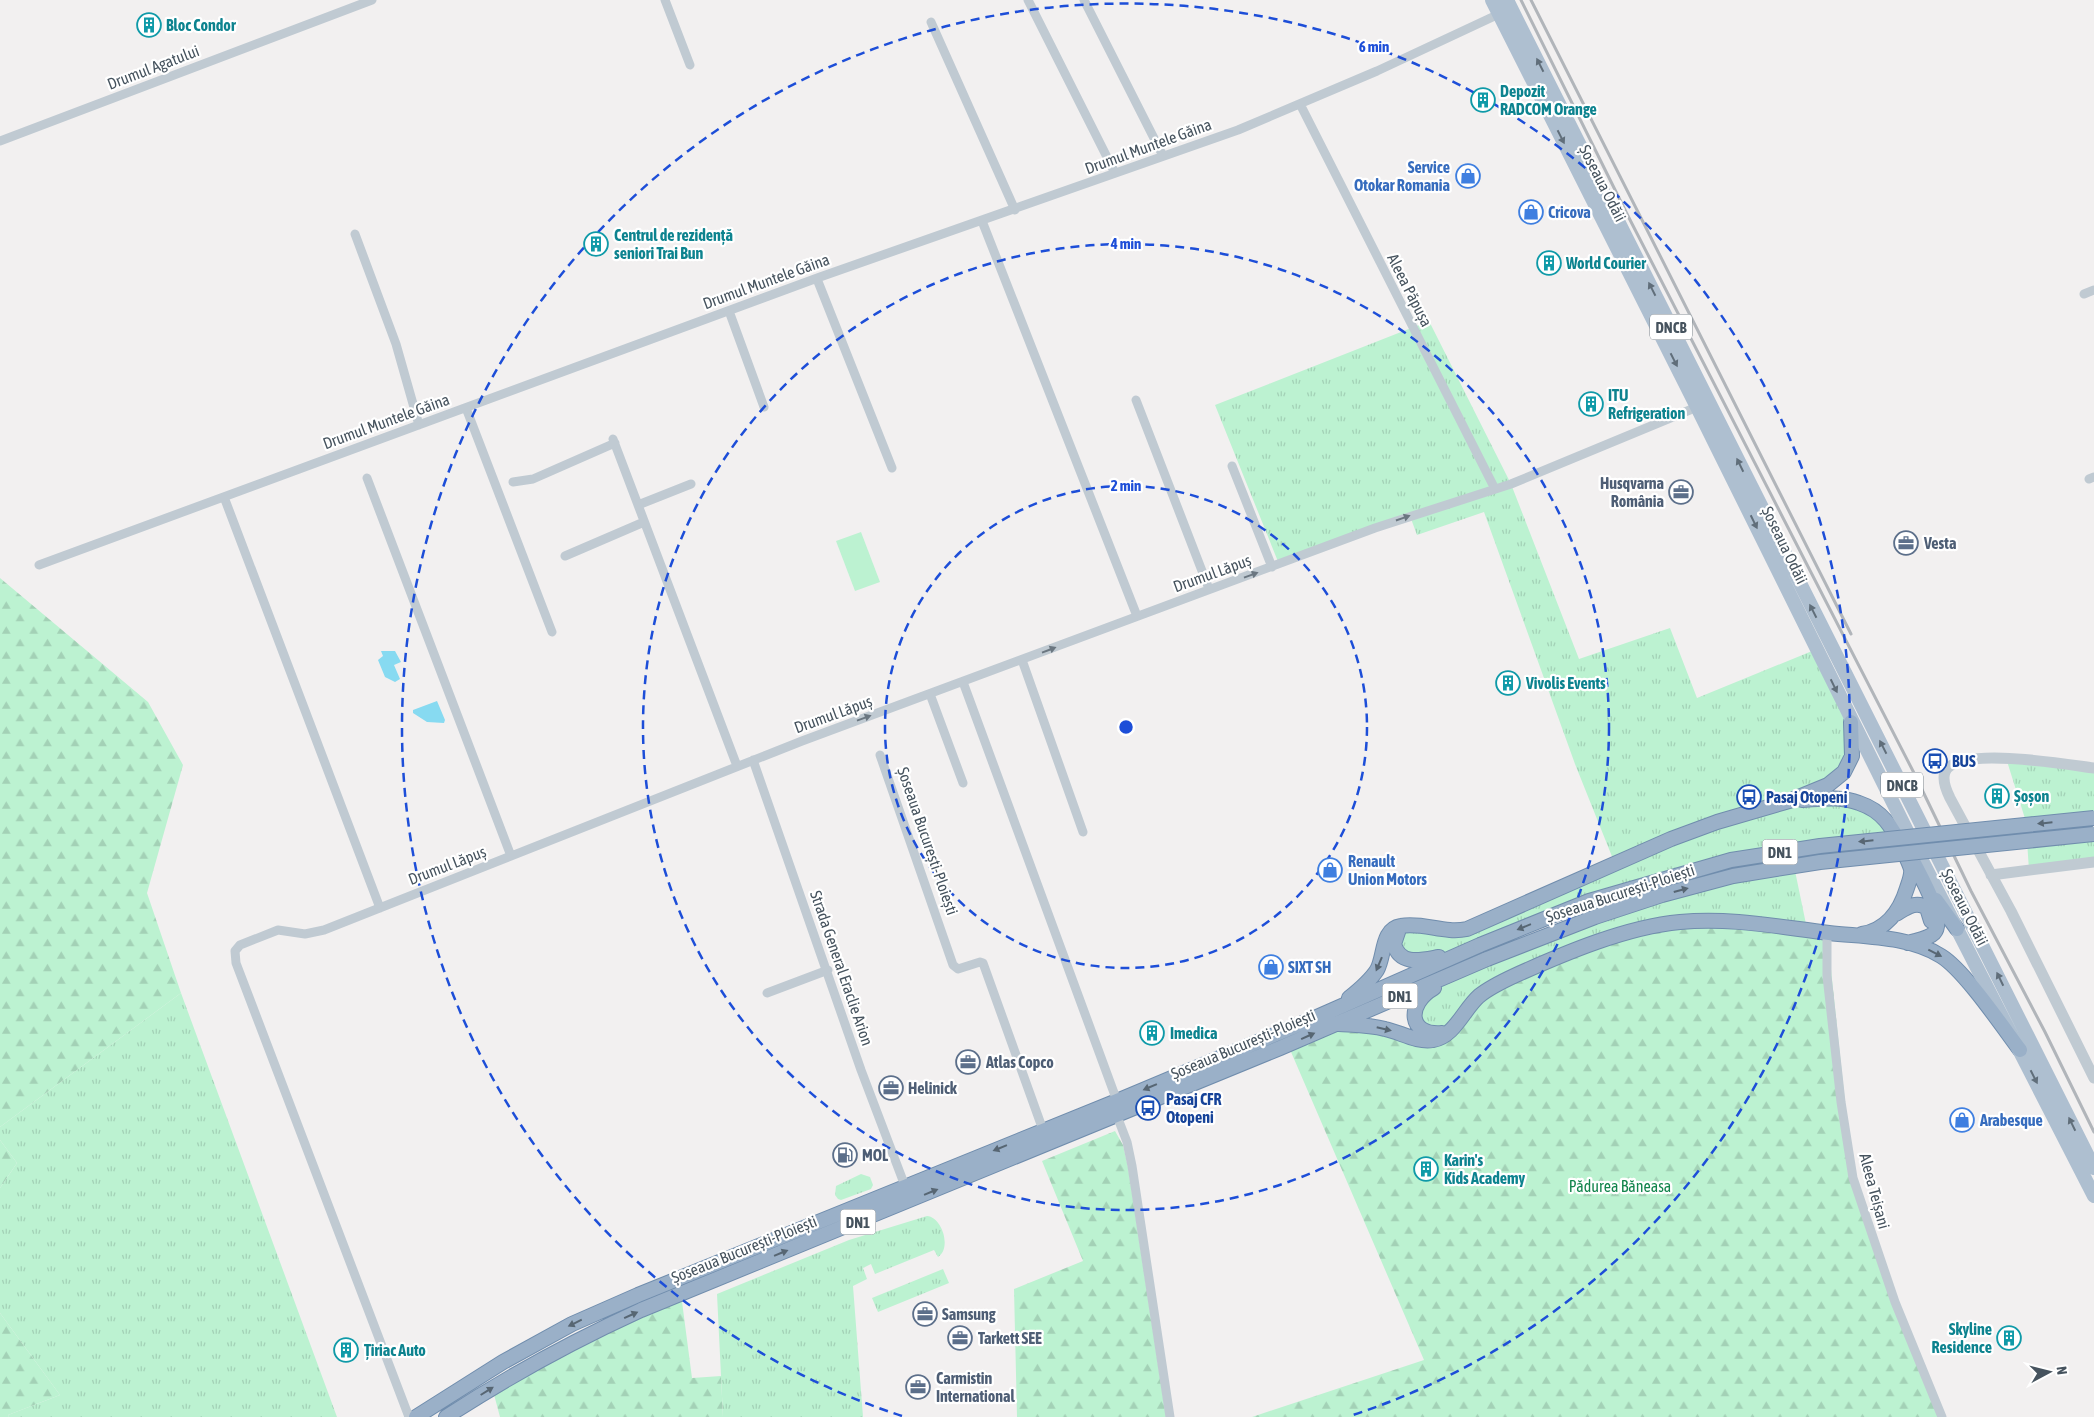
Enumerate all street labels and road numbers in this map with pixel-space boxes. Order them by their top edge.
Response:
street label: Drumul Agatului [105,41,202,94]
street label: Drumul Muntele Găina [1082,115,1214,177]
street label: Șoseaua Odăii [1575,142,1630,225]
street label: Drumul Muntele Găina [700,250,832,312]
street label: Aleea Păpușa [1383,251,1436,330]
road number: DNCB [1650,314,1692,340]
street label: Drumul Muntele Găina [320,390,452,452]
street label: Șoseaua Odăii [1758,503,1811,587]
street label: Drumul Lăpuș [1171,550,1254,596]
street label: Drumul Lăpuș [792,691,875,737]
street label: Șoseaua București-Ploiești [893,765,962,918]
road number: DNCB [1881,772,1923,798]
road number: DN1 [1762,840,1798,864]
street label: Drumul Lăpuș [406,842,489,889]
street label: Șoseaua București-Ploiești [1543,860,1697,926]
street label: Șoseaua Odăii [1937,866,1992,949]
street label: Strada General Eraclie Arion [807,888,877,1048]
road number: DN1 [1382,984,1418,1008]
street label: Șoseaua București-Ploiești [1168,1005,1318,1084]
street label: Aleea Teișani [1855,1151,1894,1231]
road number: DN1 [840,1210,876,1234]
street label: Șoseaua București-Ploiești [669,1212,820,1287]

